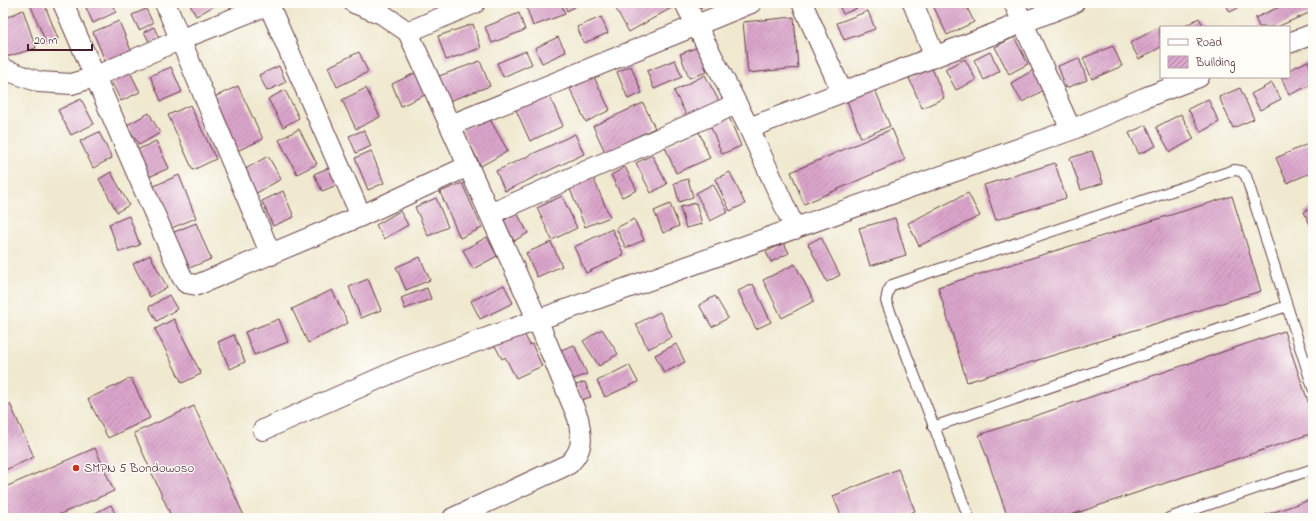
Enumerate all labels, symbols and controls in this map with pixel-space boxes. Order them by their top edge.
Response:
scale bar [28,26,92,52]
legend [1160,26,1290,78]
text: 20 m [34,32,57,50]
text: Road [1196,34,1222,52]
text: Building [1195,54,1235,73]
place label: SMPN 5 Bondowoso [84,459,194,478]
marker: SMPN 5 Bondowoso [71,463,81,473]

